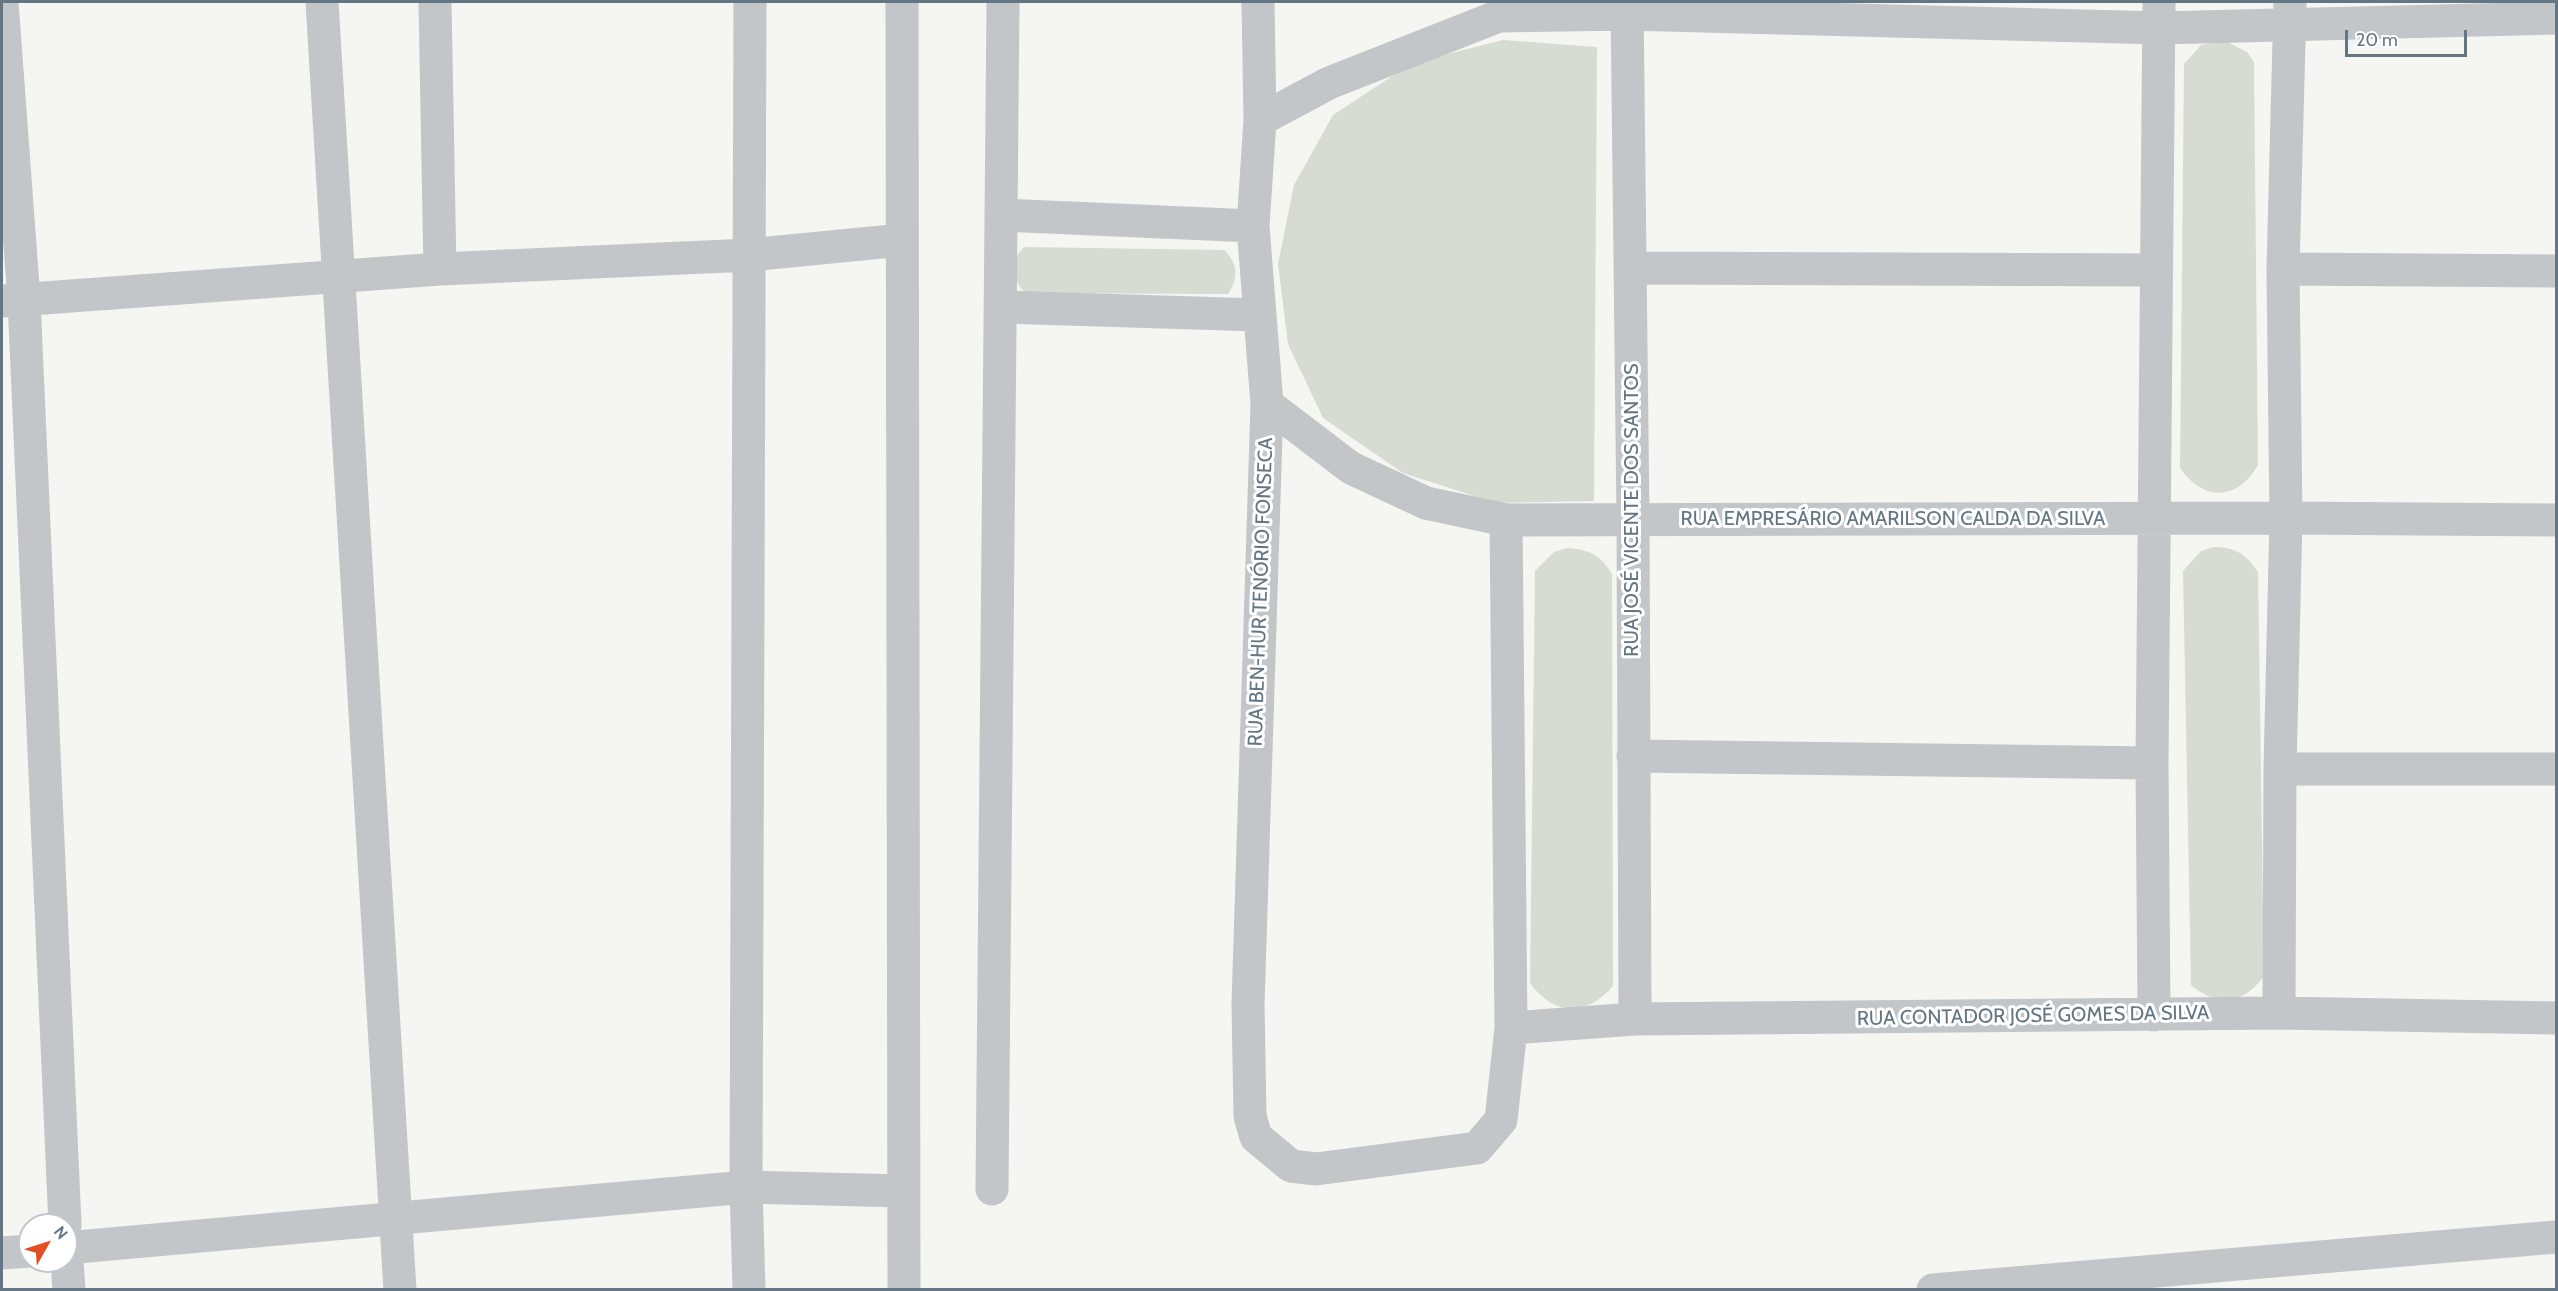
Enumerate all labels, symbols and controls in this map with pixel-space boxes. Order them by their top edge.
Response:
scale bar [2348,18,2470,56]
text: 20 m [2356,29,2398,51]
street label: RUA JOSÉ VICENTE DOS SANTOS [1620,363,1644,657]
street label: RUA BEN-HUR TENÓRIO FONSECA [1244,437,1278,747]
street label: RUA EMPRESÁRIO AMARILSON CALDA DA SILVA [1681,507,2105,531]
street label: RUA CONTADOR JOSÉ GOMES DA SILVA [1857,1001,2209,1031]
north arrow [18,1213,78,1273]
text: N [50,1222,72,1243]

